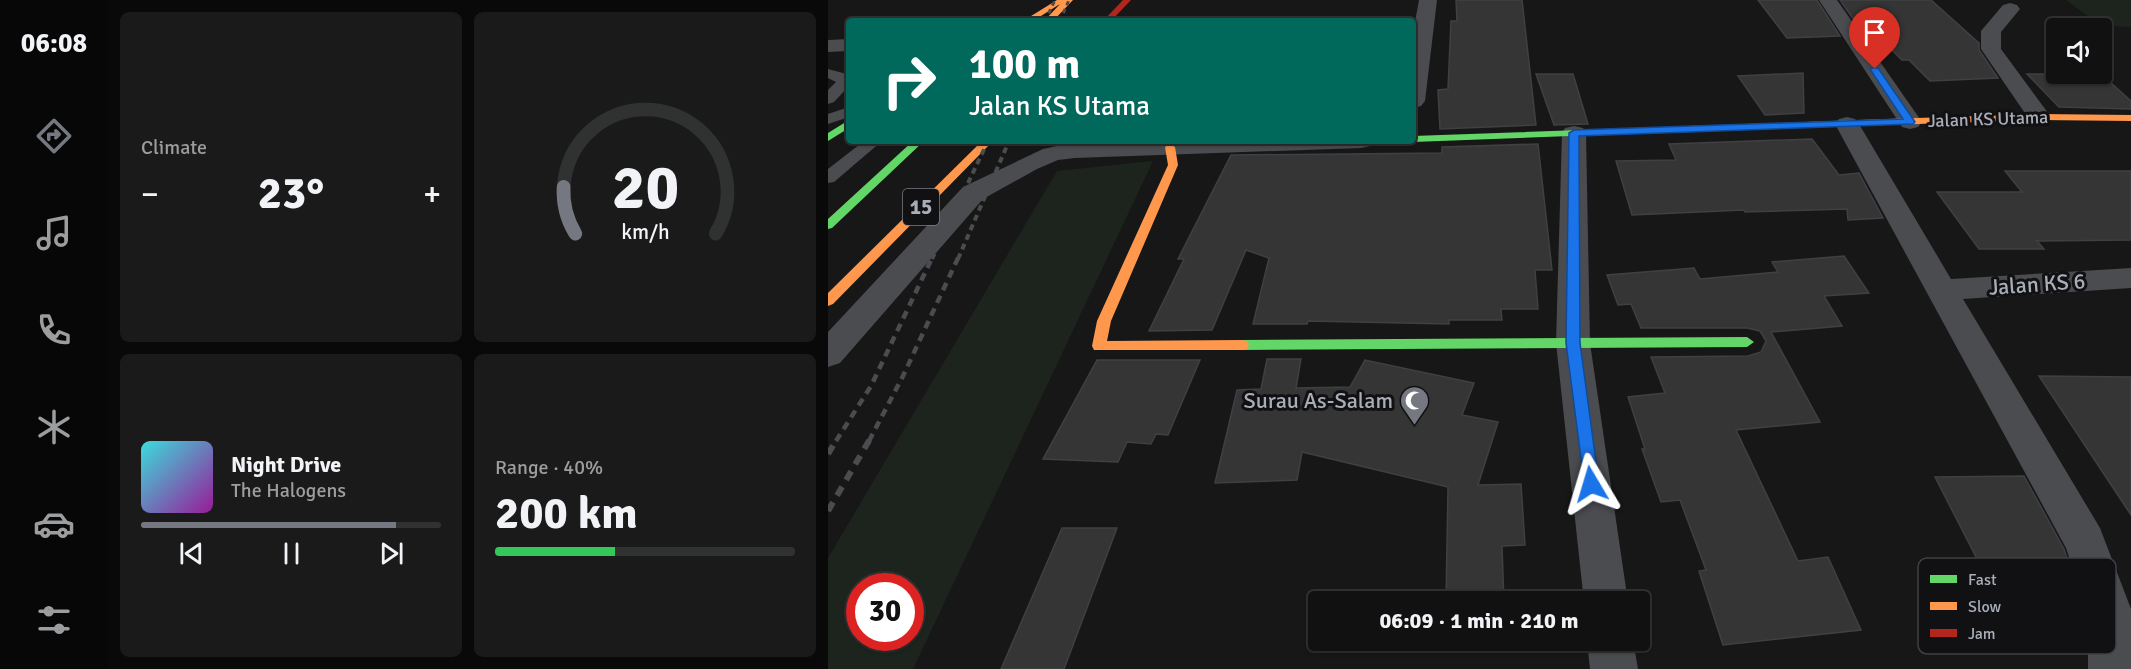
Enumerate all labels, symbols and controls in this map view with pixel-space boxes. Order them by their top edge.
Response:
pin [1849,7,1900,69]
icon: arrive [1858,16,1891,49]
map controls [2046,18,2112,84]
button: sound [2046,18,2112,84]
text: 06:08 [21,27,87,60]
text: 100 m [969,39,1080,90]
icon: right [870,42,948,120]
text: Jalan KS Utama [969,90,1150,123]
street label: Jalan KS Utama [1927,106,2049,132]
icon: directions [33,115,75,157]
text: Climate [141,135,207,160]
text: 20 [611,149,679,226]
text: 23° [258,166,324,221]
text: − [141,174,159,215]
text: + [423,174,441,215]
road number: 15 [903,189,939,225]
icon: music [33,212,75,254]
text: km/h [621,219,669,245]
street label: Jalan KS 6 [1988,267,2086,301]
icon: phone [33,309,75,351]
mosque icon: Surau As-Salam [1398,384,1430,426]
place label: Surau As-Salam [1243,387,1393,414]
icon: climate [33,406,75,448]
text: Night Drive [231,451,341,478]
position arrow [1559,452,1623,516]
text: Range · 40% [495,455,603,480]
text: The Halogens [231,478,346,503]
text: 200 km [495,486,638,541]
icon: car [33,503,75,545]
icon: previous [175,537,208,570]
icon: pause [275,537,308,570]
icon: next [375,537,408,570]
legend [1918,558,2116,654]
text: Fast [1968,570,1997,590]
speed limit sign: 30 [846,573,924,651]
text: Slow [1968,597,2002,617]
icon: filters [33,599,75,641]
text: 06:09 · 1 min · 210 m [1379,607,1579,634]
text: Jam [1968,624,1996,644]

